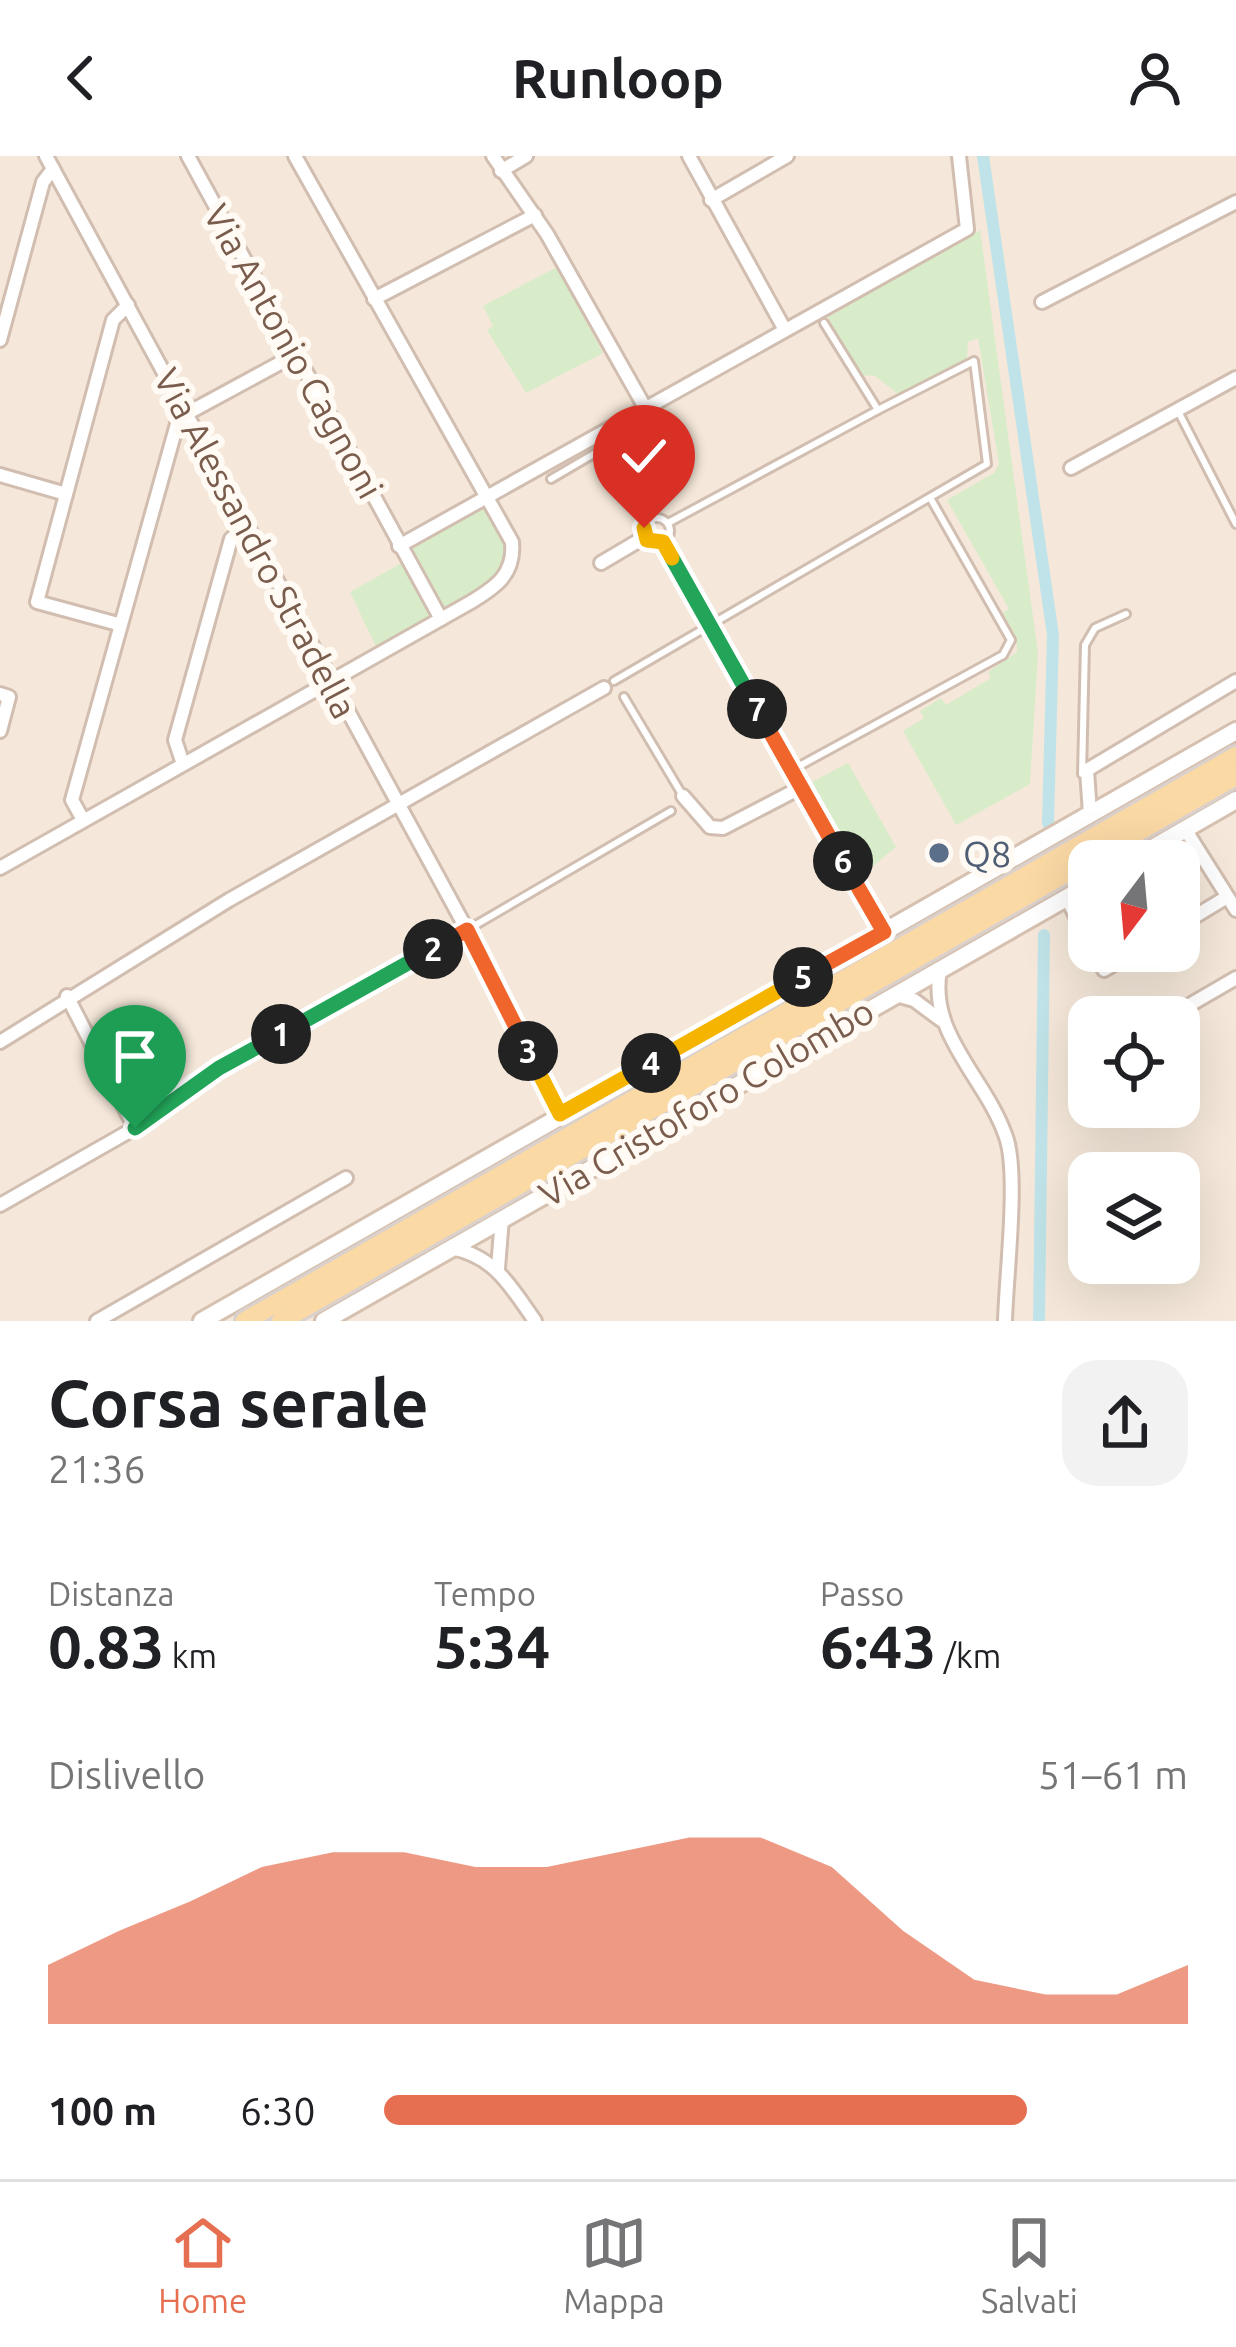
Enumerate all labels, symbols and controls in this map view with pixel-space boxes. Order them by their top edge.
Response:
icon: back [48,45,114,111]
icon: person [1122,45,1188,111]
text: Runloop [512,48,724,108]
street label: Via Antonio Cagnoni [196,197,392,505]
street label: Via Alessandro Stradella [146,361,366,725]
pin [593,405,695,528]
icon: check [611,423,677,489]
pin: 7 [727,679,787,739]
text: 7 [748,690,766,727]
pin: 6 [813,831,873,891]
place label: Q8 [963,833,1011,874]
marker: Q8 [926,840,952,866]
north arrow [1068,840,1200,972]
map controls [1068,840,1200,1284]
text: 6 [834,842,852,879]
pin: 2 [403,919,463,979]
text: 2 [424,930,442,967]
pin: 5 [773,947,833,1007]
text: 5 [794,958,812,995]
street label: Via Cristoforo Colombo [532,989,880,1215]
button: locate [1068,996,1200,1128]
pin: 1 [251,1004,311,1064]
pin [84,1005,186,1128]
text: 1 [272,1015,290,1052]
pin: 3 [498,1021,558,1081]
icon: arrive [102,1023,168,1089]
text: 3 [519,1032,537,1069]
pin: 4 [621,1033,681,1093]
text: 4 [642,1044,660,1081]
button: layers [1068,1152,1200,1284]
button: share [1062,1360,1188,1486]
text: Corsa serale [48,1365,429,1439]
text: 21:36 [48,1447,146,1490]
text: Distanza [48,1575,174,1612]
text: Tempo [434,1575,536,1612]
text: Passo [820,1575,904,1612]
text: 0.83 [48,1612,164,1679]
text: 5:34 [434,1612,550,1679]
text: 6:43 [820,1612,936,1679]
text: km [164,1637,217,1674]
text: /km [936,1637,1001,1674]
text: Dislivello [48,1753,205,1796]
text: 51–61 m [1038,1753,1188,1796]
text: 100 m [48,2089,157,2132]
text: 6:30 [240,2089,316,2132]
tab: Home [158,2210,247,2319]
tab: Mappa [563,2210,665,2319]
tab: Salvati [981,2210,1078,2319]

